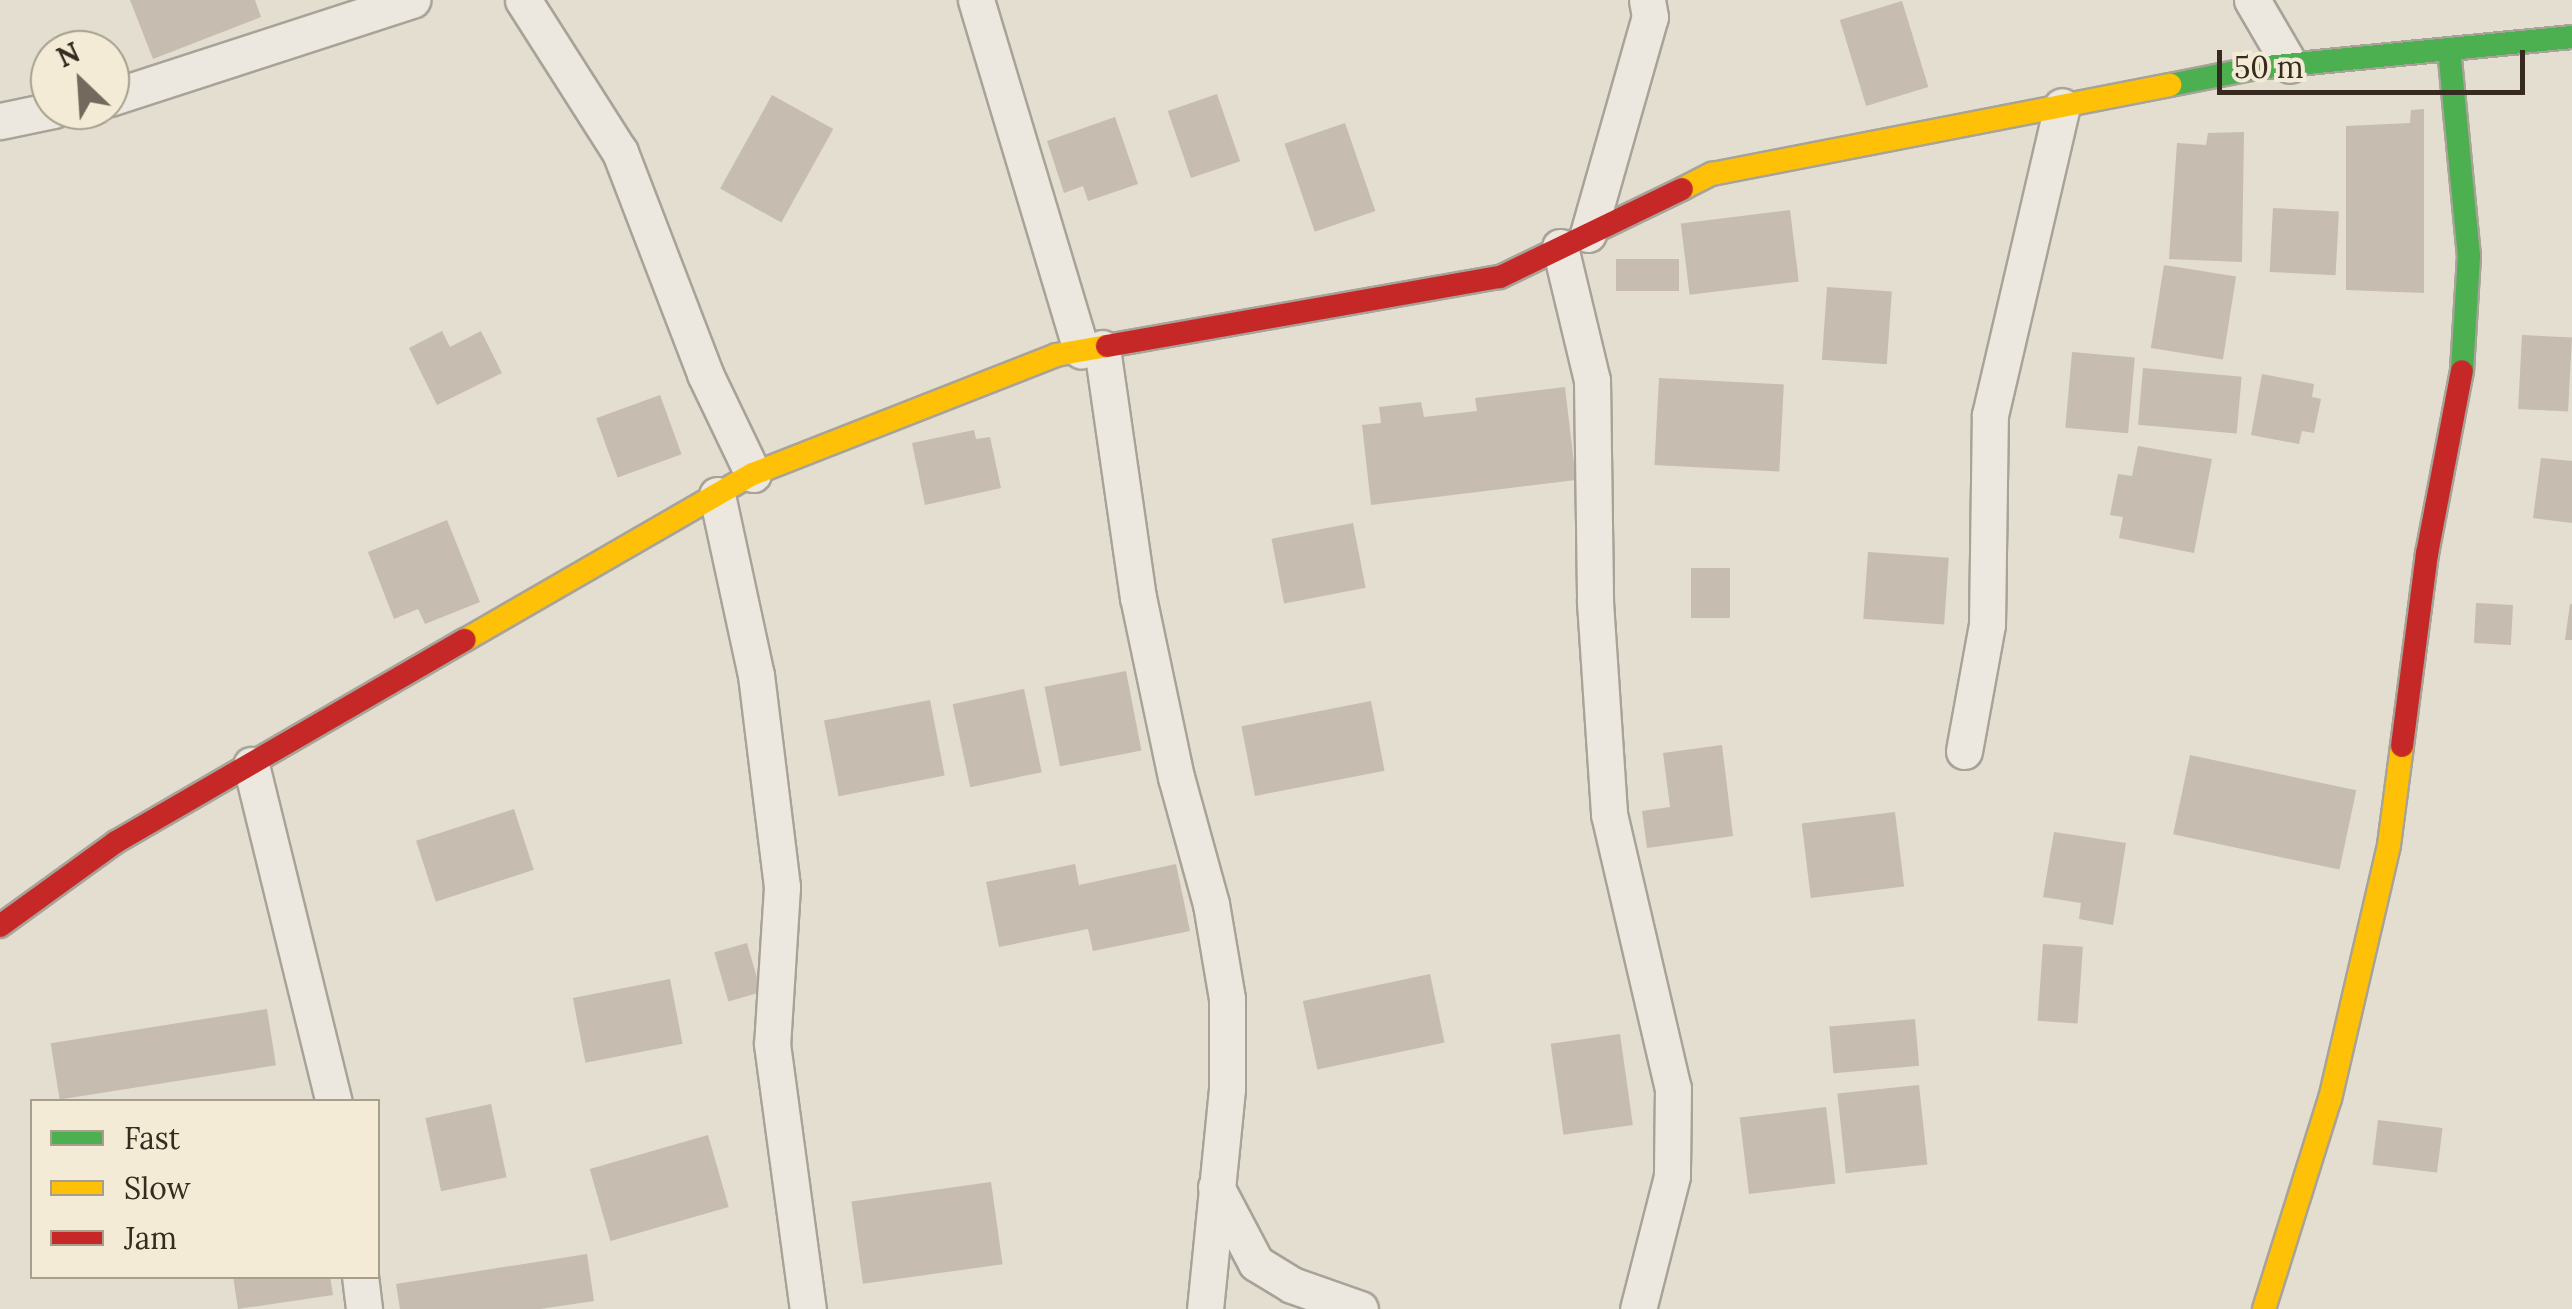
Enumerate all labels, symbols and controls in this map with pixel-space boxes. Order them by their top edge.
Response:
north arrow [30,30,130,130]
scale bar [2222,30,2530,92]
text: N [51,34,86,76]
text: 50 m [2234,48,2304,86]
legend [30,1099,380,1279]
text: Fast [124,1119,180,1157]
text: Slow [124,1169,190,1207]
text: Jam [124,1219,177,1257]

